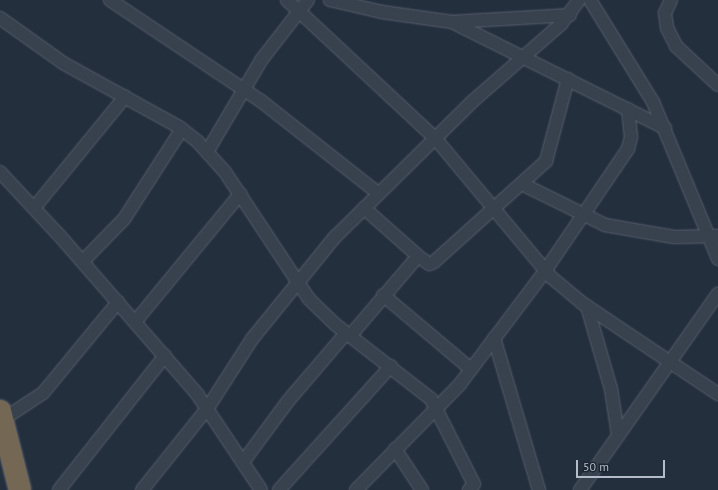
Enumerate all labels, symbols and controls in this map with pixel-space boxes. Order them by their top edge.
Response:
scale bar [578,452,667,478]
text: 50 m [583,459,609,474]

